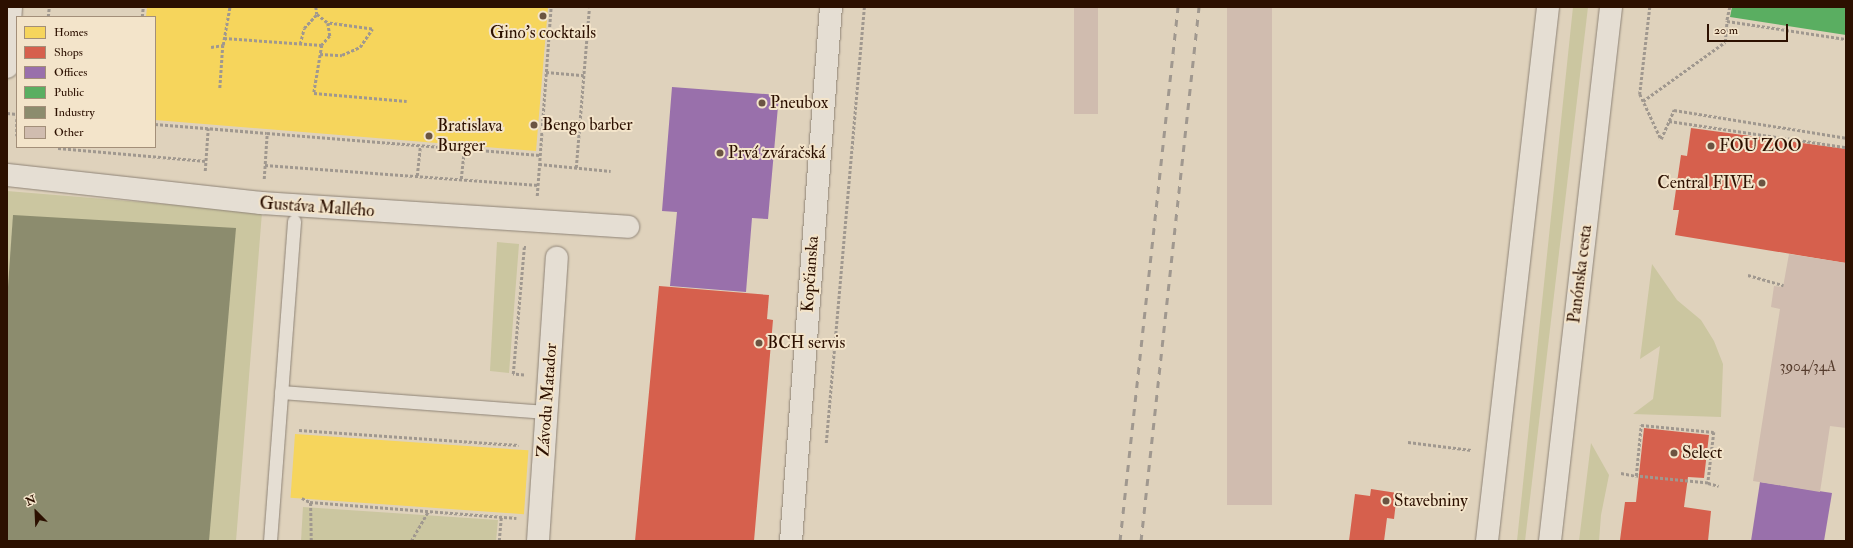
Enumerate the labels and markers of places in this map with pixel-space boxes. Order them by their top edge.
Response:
marker: Gino's cocktails [538,11,548,21]
place label: Gino's cocktails [490,23,596,43]
place label: Pneubox [770,93,828,113]
marker: Pneubox [757,98,767,108]
place label: Bengo barber [542,115,633,135]
place label: Bratislava Burger [437,116,503,156]
marker: Bengo barber [529,120,539,130]
marker: Bratislava Burger [424,131,434,141]
place label: FOU ZOO [1719,136,1802,156]
marker: FOU ZOO [1706,141,1716,151]
place label: Prvá zváračská [728,143,826,163]
marker: Prvá zváračská [715,148,725,158]
place label: Central FIVE [1657,173,1754,193]
marker: Central FIVE [1757,178,1767,188]
place label: BCH servis [767,333,845,353]
marker: BCH servis [754,338,764,348]
place label: Select [1682,443,1722,463]
marker: Select [1669,448,1679,458]
place label: Stavebniny [1394,491,1468,511]
marker: Stavebniny [1381,496,1391,506]

